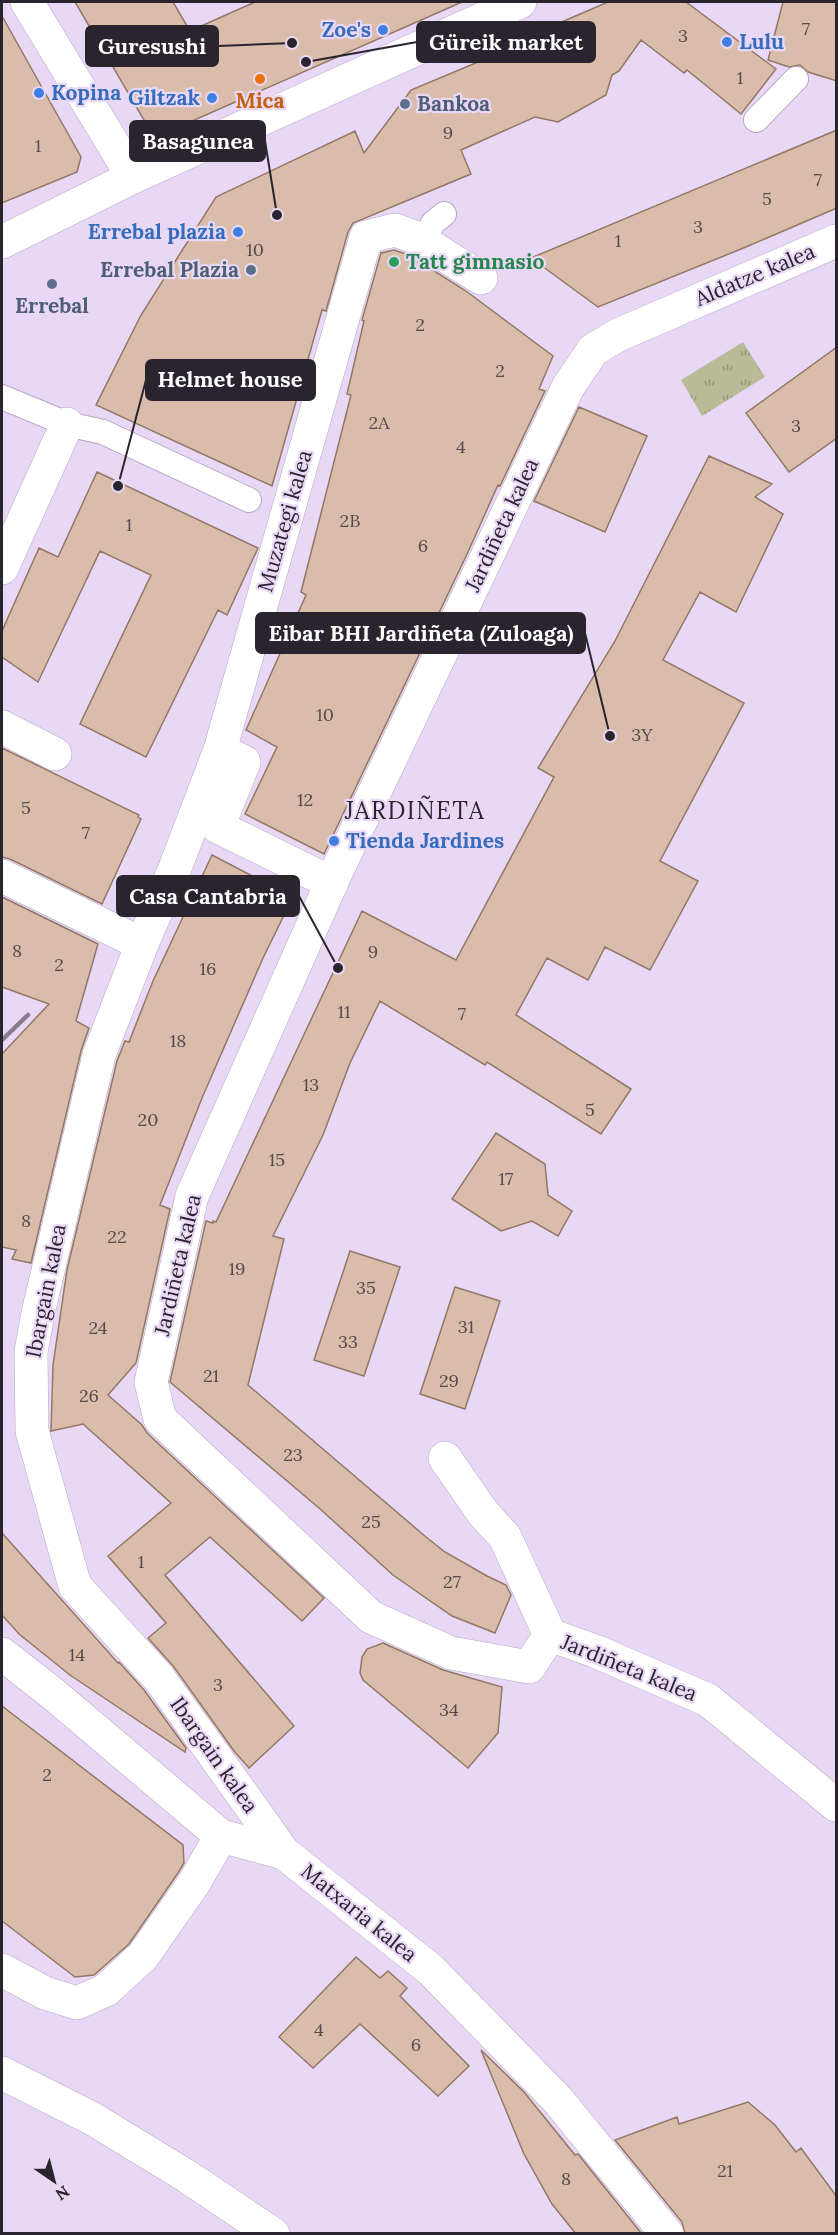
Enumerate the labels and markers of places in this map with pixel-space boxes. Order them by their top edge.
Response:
place label: Zoe's [322,16,371,43]
callout: Güreik market [417,22,595,62]
marker: Zoe's [376,23,390,37]
callout: Guresushi [86,26,218,66]
place label: Lulu [739,28,784,55]
marker: Lulu [720,35,734,49]
marker: Mica [253,72,267,86]
place label: Kopina [51,79,121,106]
place label: Giltzak [128,84,201,111]
marker: Kopina [32,86,46,100]
place label: Mica [236,87,284,114]
place label: Bankoa [417,90,490,117]
marker: Giltzak [205,91,219,105]
marker: Bankoa [398,97,412,111]
callout: Basagunea [130,121,265,161]
place label: Errebal plazia [88,218,226,245]
marker: Errebal plazia [231,225,245,239]
place label: Tatt gimnasio [406,248,545,275]
marker: Tatt gimnasio [387,255,401,269]
place label: Errebal Plazia [100,256,239,283]
marker: Errebal Plazia [244,263,258,277]
marker: Errebal [45,277,59,291]
place label: Errebal [15,292,89,319]
callout: Helmet house [146,360,315,400]
callout: Eibar BHI Jardiñeta (Zuloaga) [256,613,585,653]
place label: Tienda Jardines [346,827,504,854]
marker: Tienda Jardines [327,834,341,848]
callout: Casa Cantabria [117,876,299,916]

